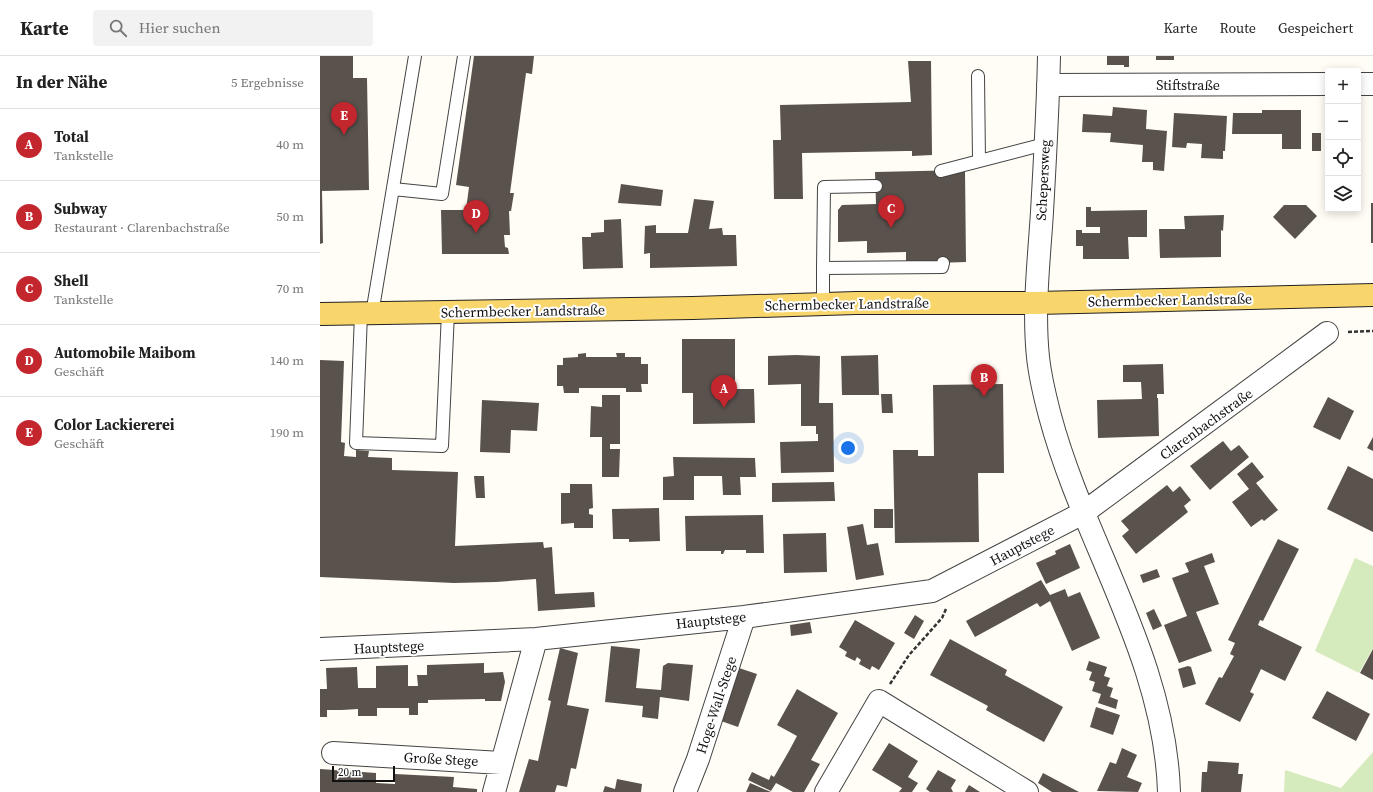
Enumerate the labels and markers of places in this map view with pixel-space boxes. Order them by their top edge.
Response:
pin: E [331,102,357,135]
pin: C [878,195,904,228]
pin: D [463,200,489,233]
pin: B [971,364,997,397]
pin: A [711,375,737,408]

